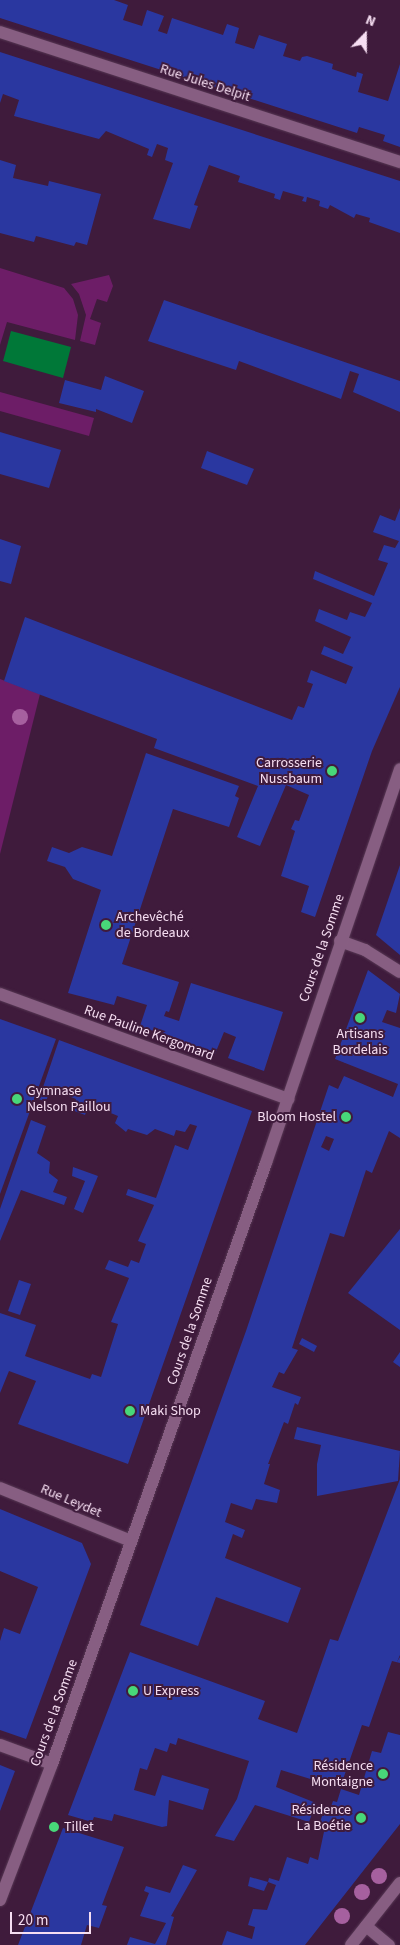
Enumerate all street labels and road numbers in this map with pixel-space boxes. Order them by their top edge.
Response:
street label: Rue Jules Delpit [158,61,252,105]
street label: Cours de la Somme [296,892,348,1004]
street label: Rue Pauline Kergomard [82,1002,216,1064]
street label: Cours de la Somme [164,1275,216,1387]
street label: Rue Leydet [38,1481,104,1521]
street label: Cours de la Somme [27,1657,81,1769]

